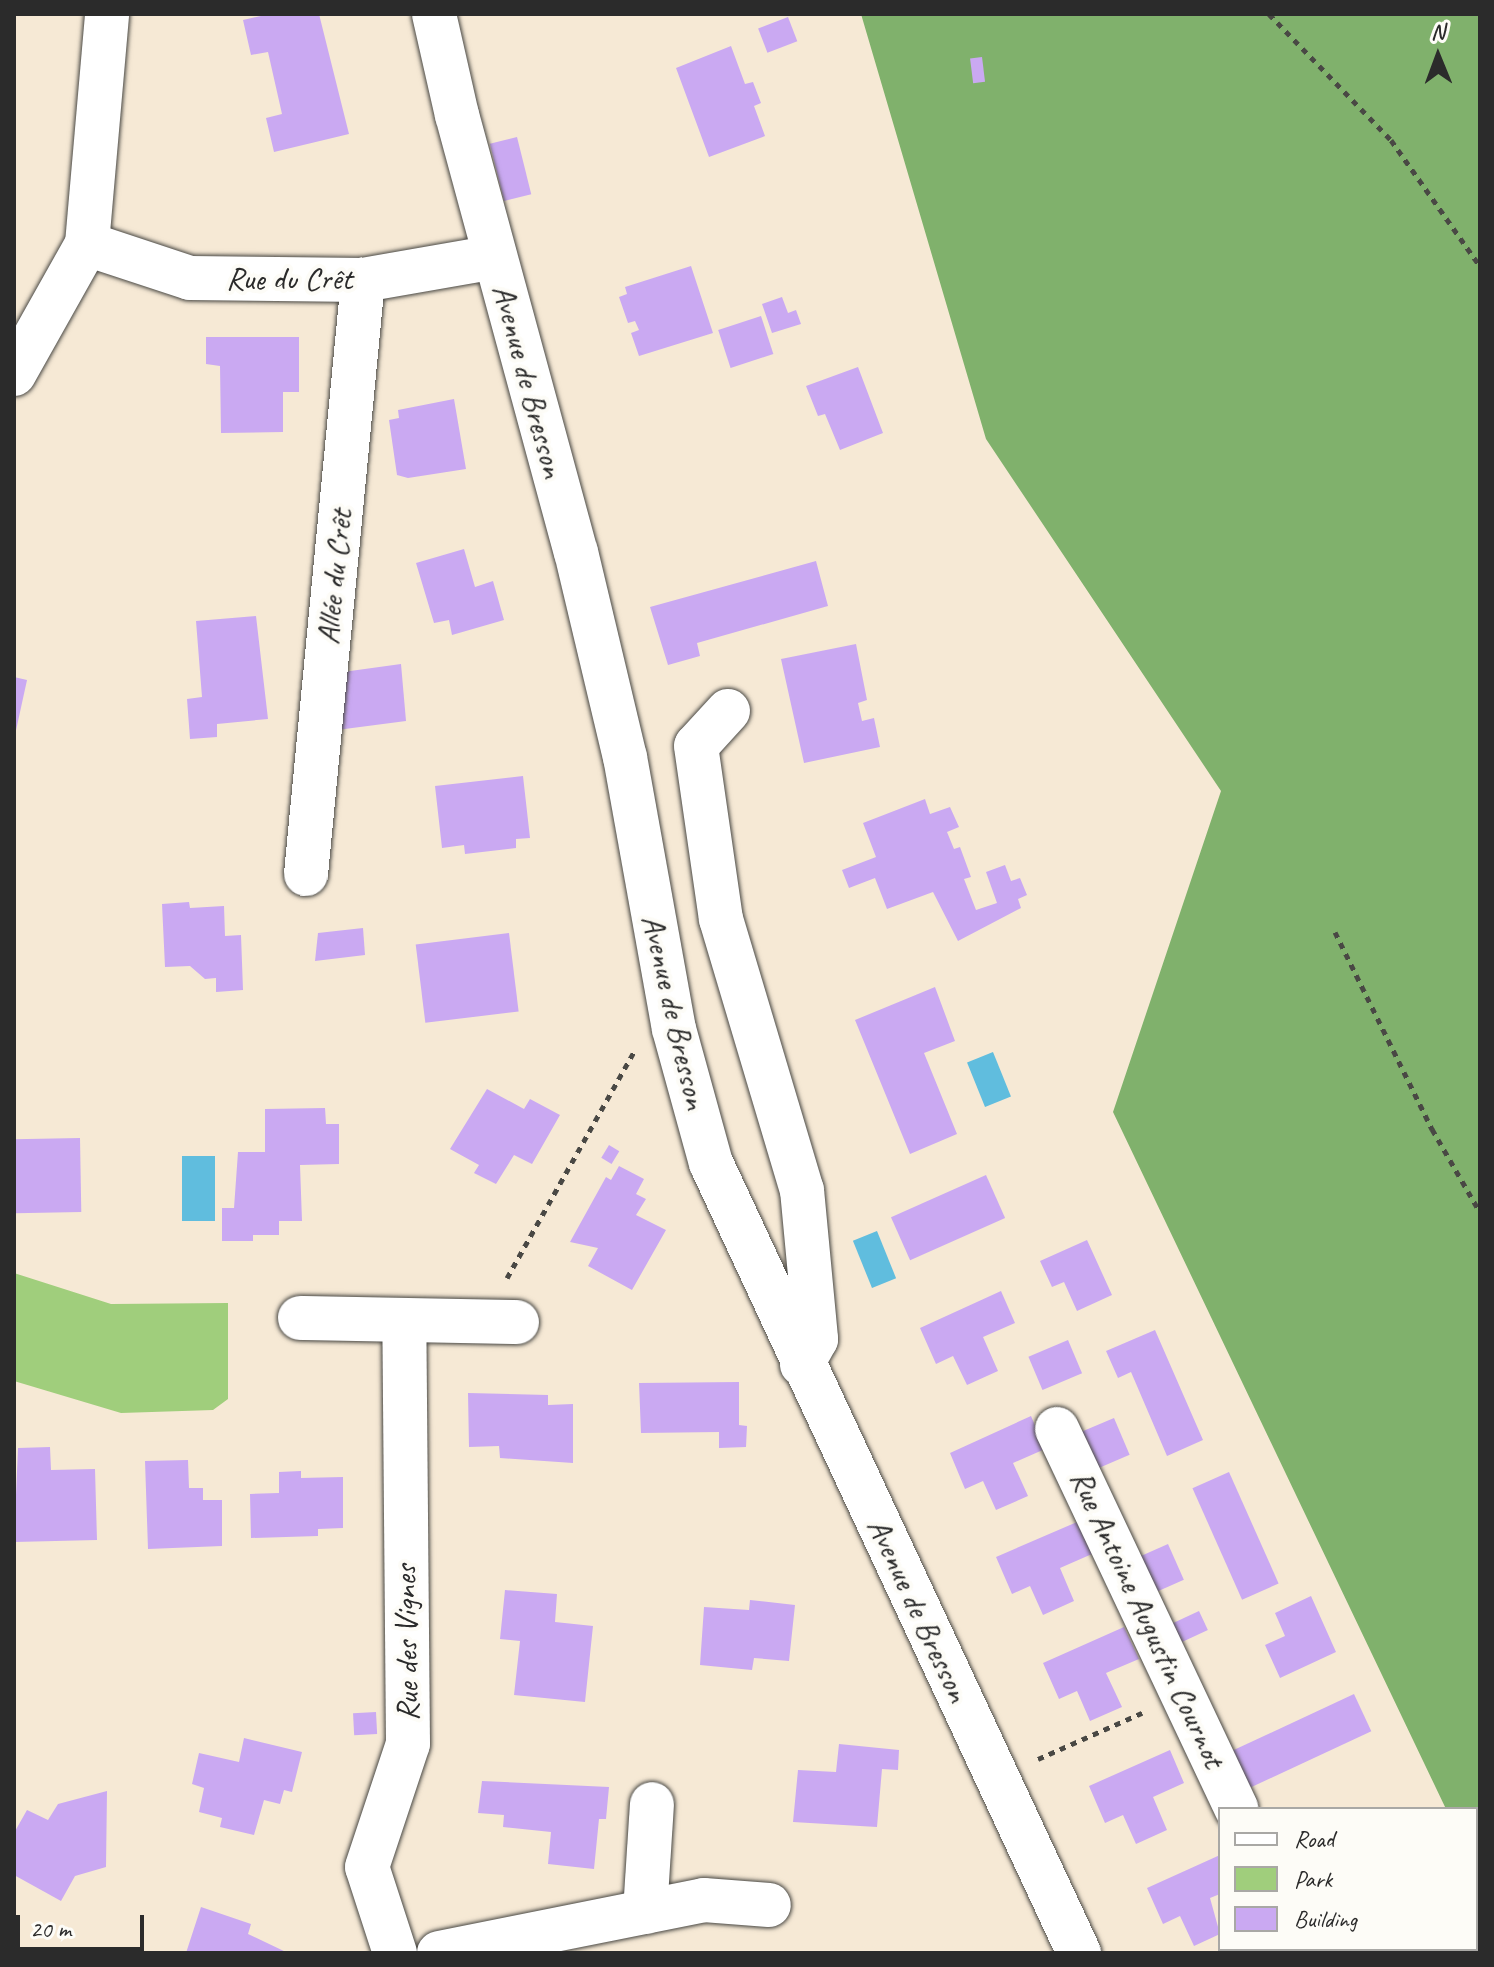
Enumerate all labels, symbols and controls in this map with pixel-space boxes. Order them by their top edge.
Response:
north arrow [1398,16,1478,96]
text: N [1431,18,1445,46]
street label: Rue du Crêt [226,260,352,298]
street label: Avenue de Bresson [484,280,572,482]
street label: Allée du Crêt [309,508,361,646]
street label: Avenue de Bresson [633,911,715,1113]
street label: Rue Antoine Augustin Cournot [1061,1464,1233,1774]
street label: Avenue de Bresson [859,1512,977,1708]
street label: Rue des Vignes [386,1564,428,1722]
legend [1218,1807,1478,1951]
text: Road [1294,1824,1334,1854]
text: Park [1294,1864,1332,1894]
scale bar [20,1899,148,1949]
text: Building [1294,1904,1357,1934]
text: 20 m [30,1914,71,1944]

